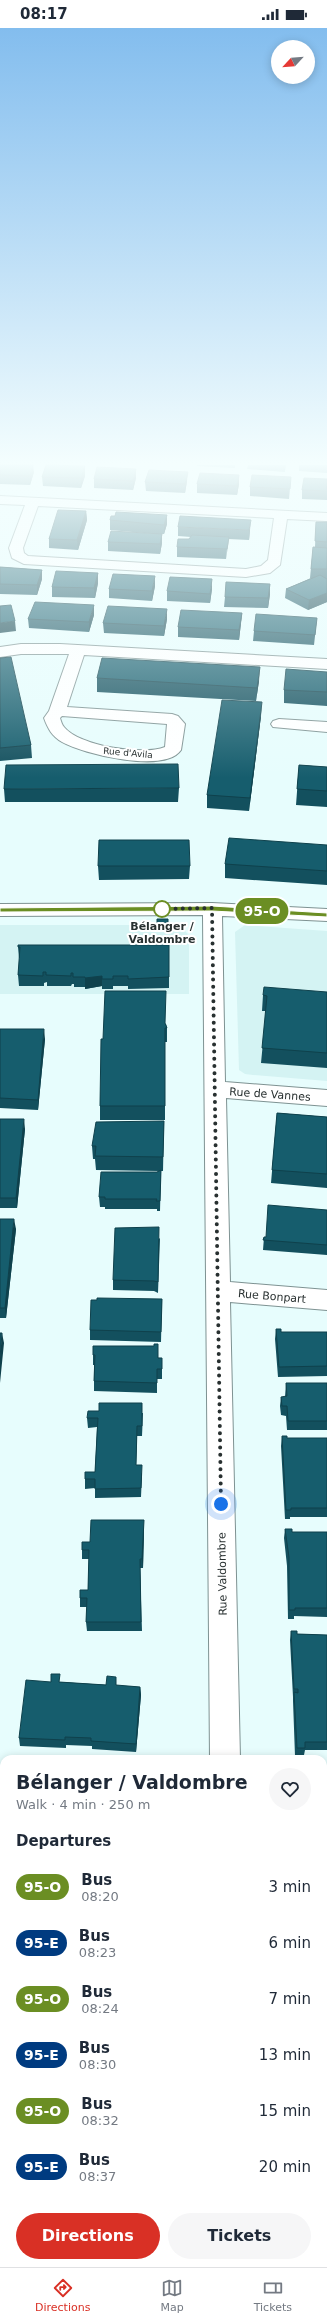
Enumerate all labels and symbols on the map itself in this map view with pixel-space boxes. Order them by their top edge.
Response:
north arrow [271,40,315,84]
street label: Rue d'Avila [103,746,153,760]
line badge: 95-O [234,898,290,924]
marker: Bélanger / Valdombre [153,900,171,918]
place label: Bélanger / Valdombre [129,920,195,946]
street label: Rue de Vannes [229,1085,311,1104]
street label: Rue Bonpart [237,1287,307,1306]
your location [211,1494,231,1514]
street label: Rue Valdombre [215,1532,230,1616]

